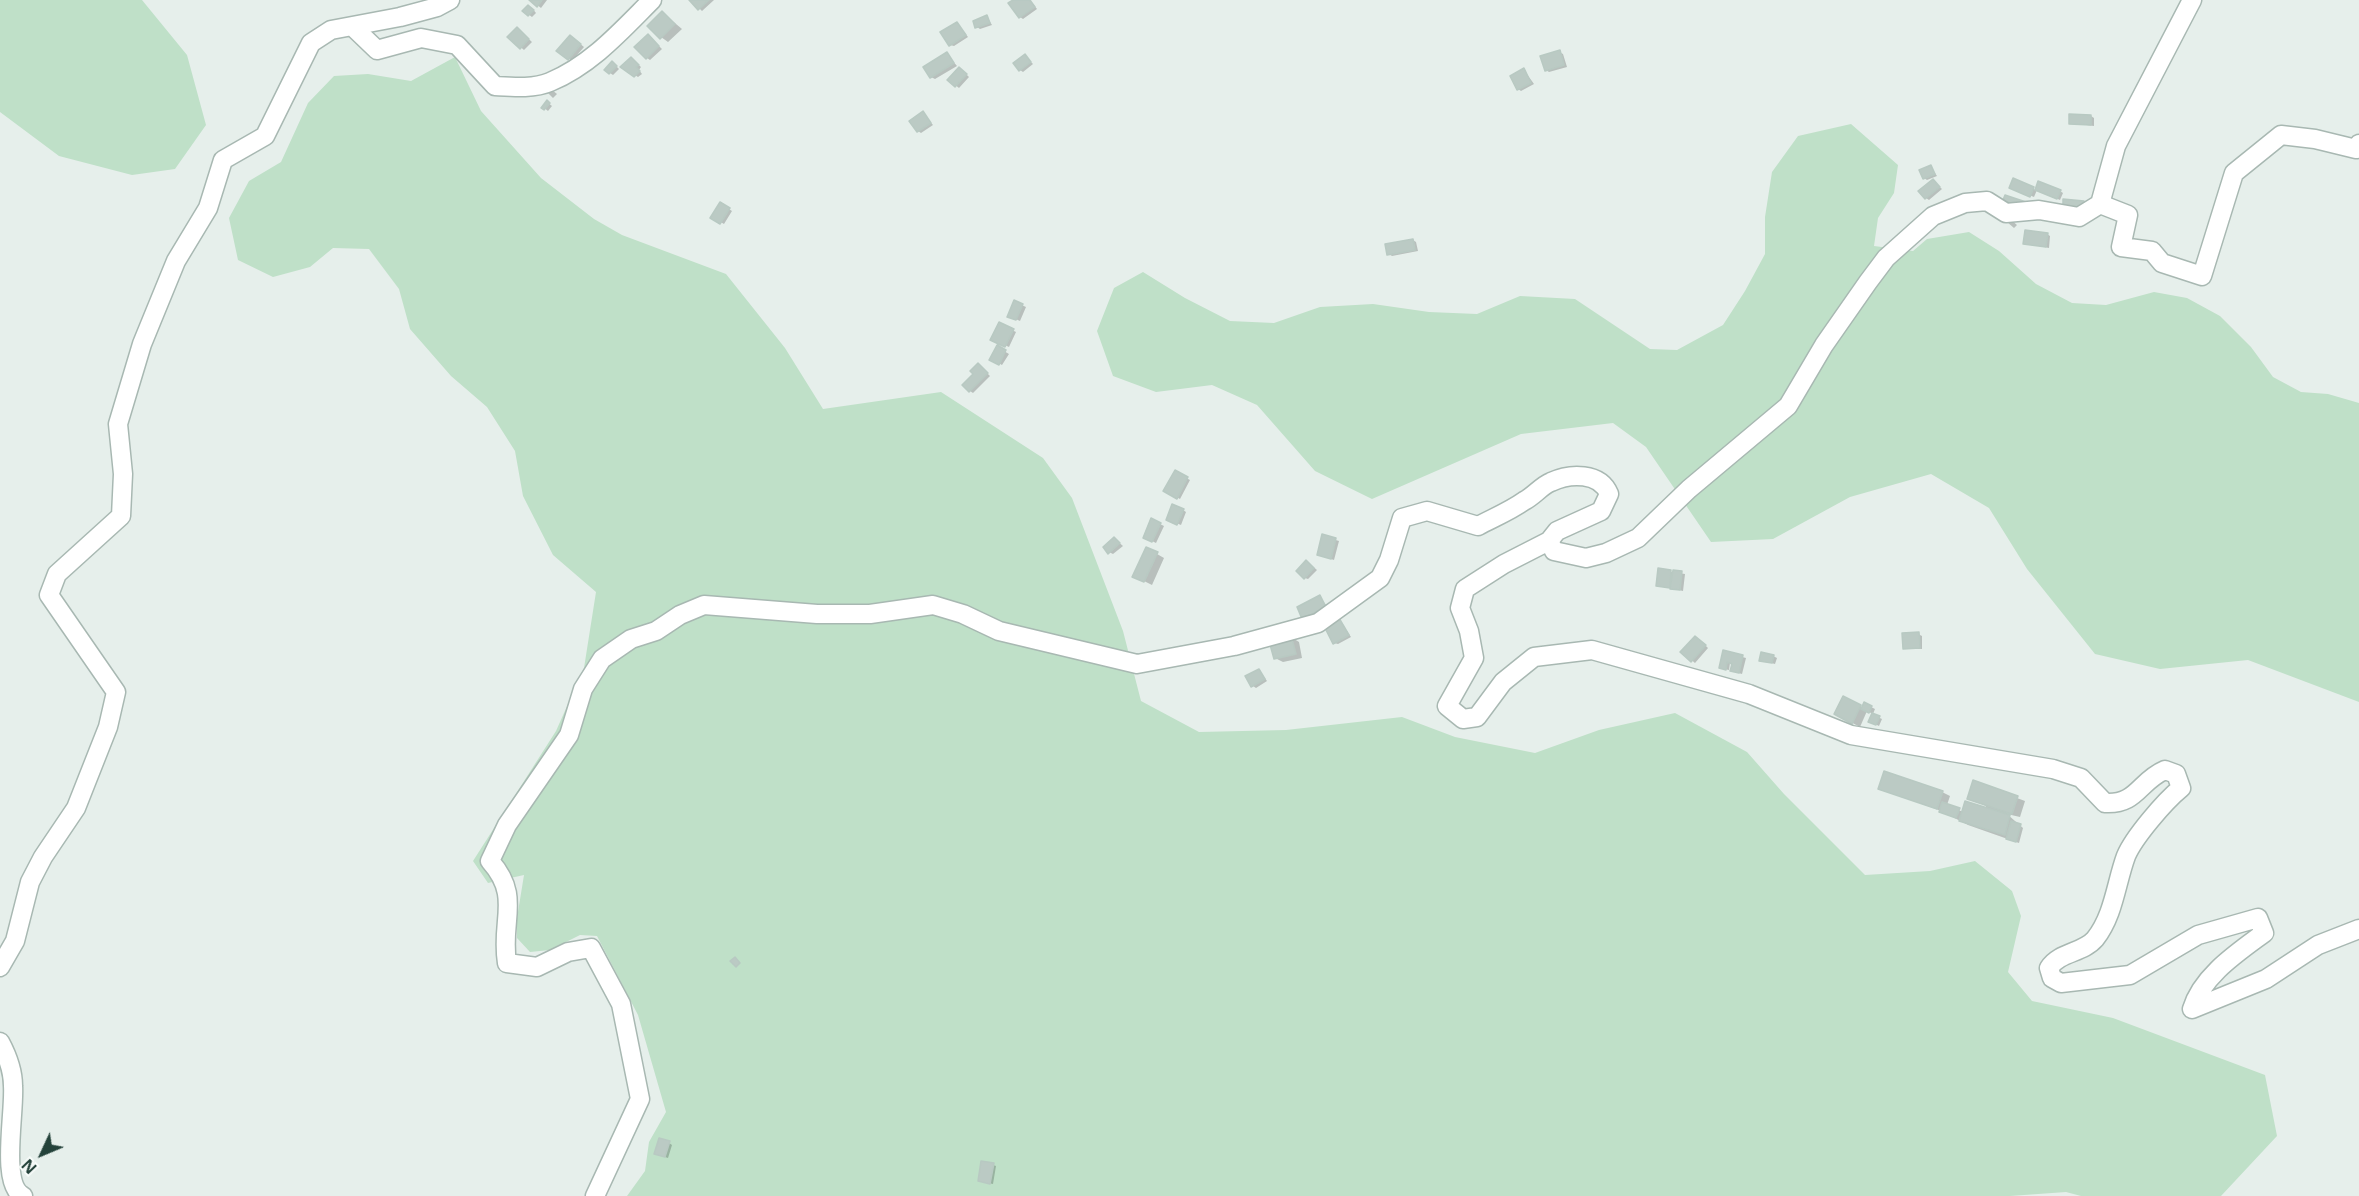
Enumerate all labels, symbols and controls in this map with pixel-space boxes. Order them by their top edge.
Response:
north arrow [12,1124,72,1184]
text: N [17,1154,41,1179]

